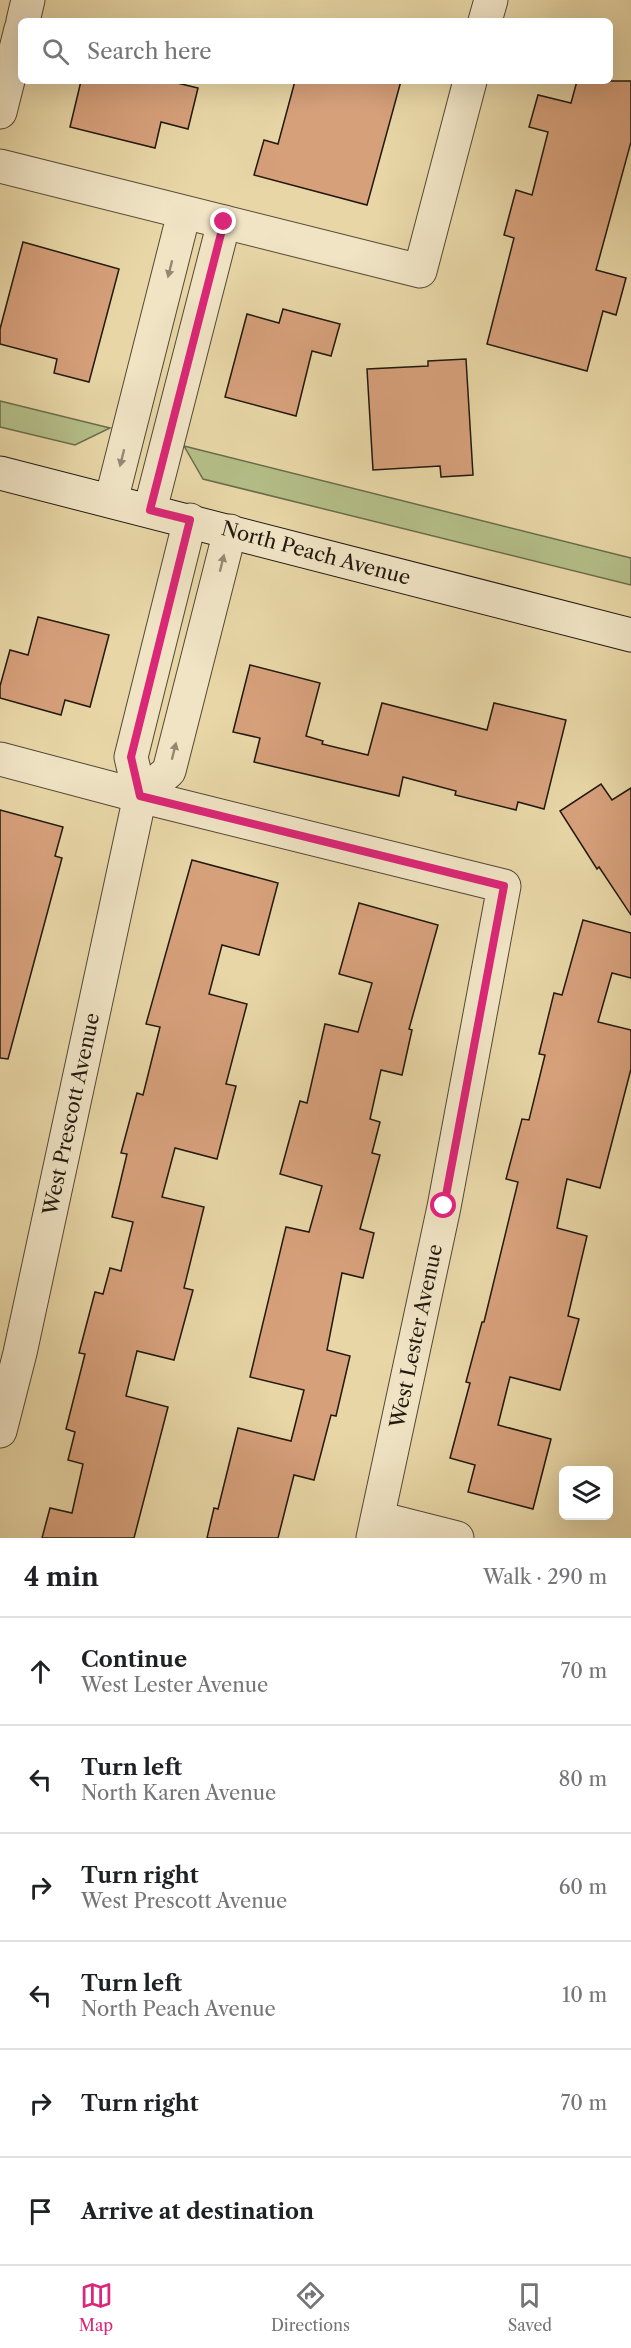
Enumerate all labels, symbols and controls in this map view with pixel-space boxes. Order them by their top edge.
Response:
search box [18,18,613,84]
icon: search [39,35,72,68]
text: Search here [87,38,212,65]
route end [210,208,236,234]
one-way arrow [164,260,174,278]
one-way arrow [116,449,126,467]
street label: North Peach Avenue [219,516,413,590]
one-way arrow [218,553,228,572]
one-way arrow [170,742,179,760]
street label: West Prescott Avenue [38,1011,104,1218]
route start [430,1192,456,1218]
street label: West Lester Avenue [385,1242,447,1431]
map controls [559,1466,613,1520]
button: layers [559,1466,613,1520]
text: 4 min [24,1561,99,1593]
text: Walk · 290 m [483,1565,607,1589]
text: Continue [81,1646,187,1673]
icon: ahead [24,1655,57,1688]
text: 70 m [561,1659,607,1683]
text: West Lester Avenue [81,1673,268,1697]
text: Turn left [81,1754,182,1781]
icon: left [24,1763,57,1796]
text: 80 m [559,1767,607,1791]
text: North Karen Avenue [81,1781,276,1805]
text: Turn right [81,1862,199,1889]
icon: right [24,1871,57,1904]
text: 60 m [559,1875,607,1899]
text: West Prescott Avenue [81,1889,287,1913]
text: Turn left [81,1970,182,1997]
icon: left [24,1979,57,2012]
text: 10 m [562,1983,607,2007]
text: North Peach Avenue [81,1997,276,2021]
icon: right [24,2087,57,2120]
text: Turn right [81,2090,199,2117]
text: 70 m [561,2091,607,2115]
icon: arrive [24,2195,57,2228]
text: Arrive at destination [81,2198,314,2225]
tab: Map [79,2279,113,2335]
tab: Directions [271,2279,350,2335]
tab: Saved [508,2279,552,2335]

